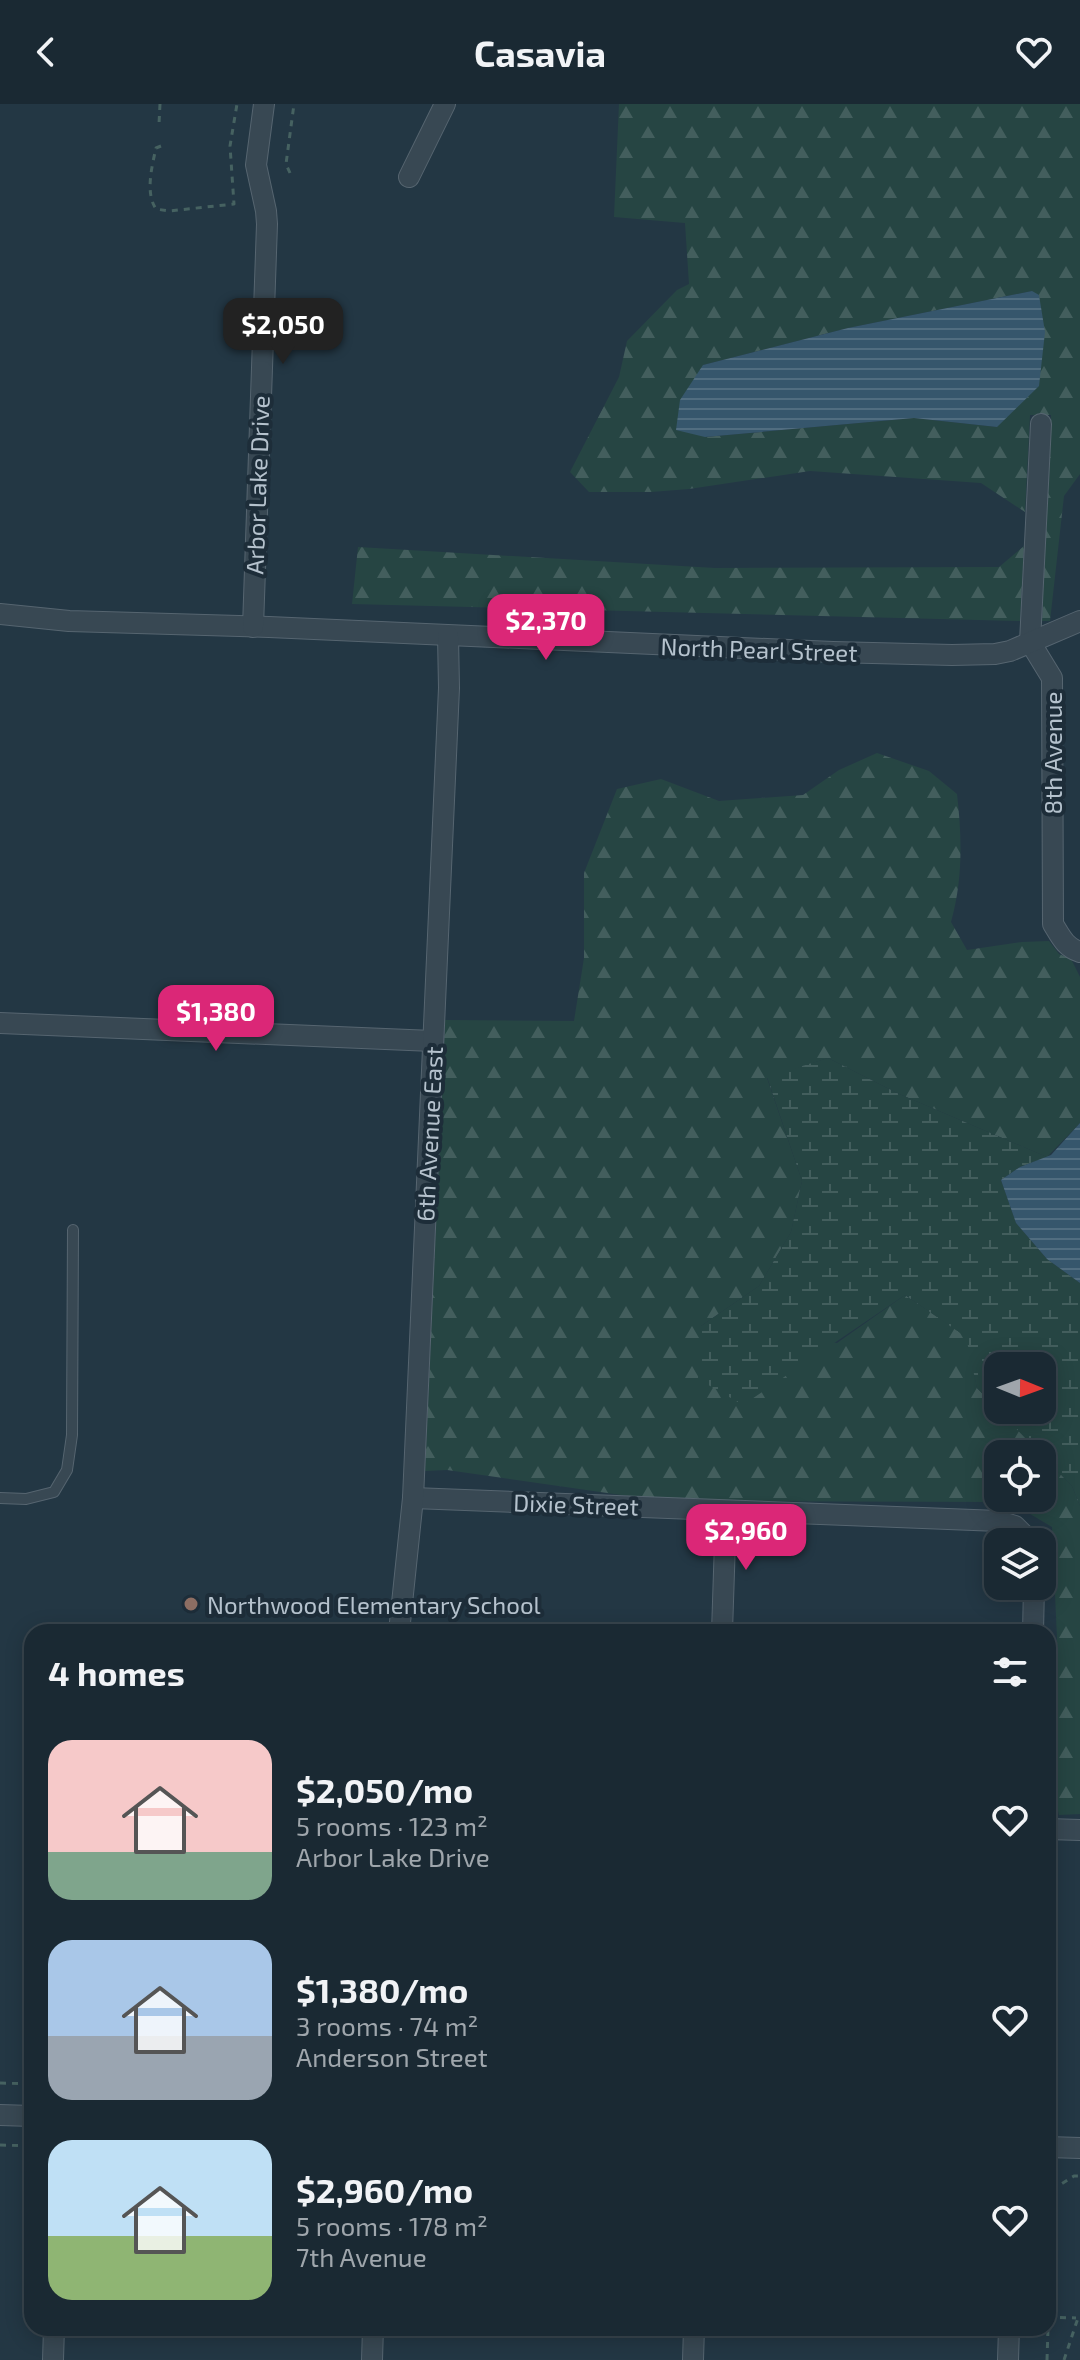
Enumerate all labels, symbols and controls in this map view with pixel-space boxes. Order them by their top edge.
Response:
icon: back [24,30,68,74]
icon: heart [1012,30,1056,74]
text: Casavia [474,31,606,74]
pin: $2,050 [218,298,348,366]
text: $2,050 [241,308,325,339]
street label: Arbor Lake Drive [239,395,275,575]
pin: $2,370 [481,594,611,662]
text: $2,370 [505,604,587,635]
street label: North Pearl Street [660,631,858,667]
street label: 8th Avenue [1038,692,1067,814]
pin: $1,380 [151,985,281,1053]
text: $1,380 [176,995,256,1026]
street label: 6th Avenue East [410,1046,448,1222]
north arrow [984,1352,1056,1424]
map controls [984,1352,1056,1600]
button: locate [984,1440,1056,1512]
street label: Dixie Street [513,1487,639,1521]
pin: $2,960 [681,1504,811,1572]
text: $2,960 [704,1514,788,1545]
button: layers [984,1528,1056,1600]
place label: Northwood Elementary School [207,1590,541,1619]
marker: Northwood Elementary School [182,1595,200,1613]
icon: filters [988,1650,1032,1694]
text: 4 homes [48,1652,185,1693]
text: $2,050/mo [296,1769,473,1810]
icon: home [112,1772,208,1868]
icon: heart [988,1798,1032,1842]
text: 5 rooms · 123 m² [296,1810,488,1841]
text: Arbor Lake Drive [296,1841,490,1872]
text: $1,380/mo [296,1969,468,2010]
icon: home [112,1972,208,2068]
icon: heart [988,1998,1032,2042]
text: 3 rooms · 74 m² [296,2010,478,2041]
text: Anderson Street [296,2041,488,2072]
text: $2,960/mo [296,2169,473,2210]
icon: home [112,2172,208,2268]
icon: heart [988,2198,1032,2242]
text: 5 rooms · 178 m² [296,2210,488,2241]
text: 7th Avenue [296,2241,427,2272]

